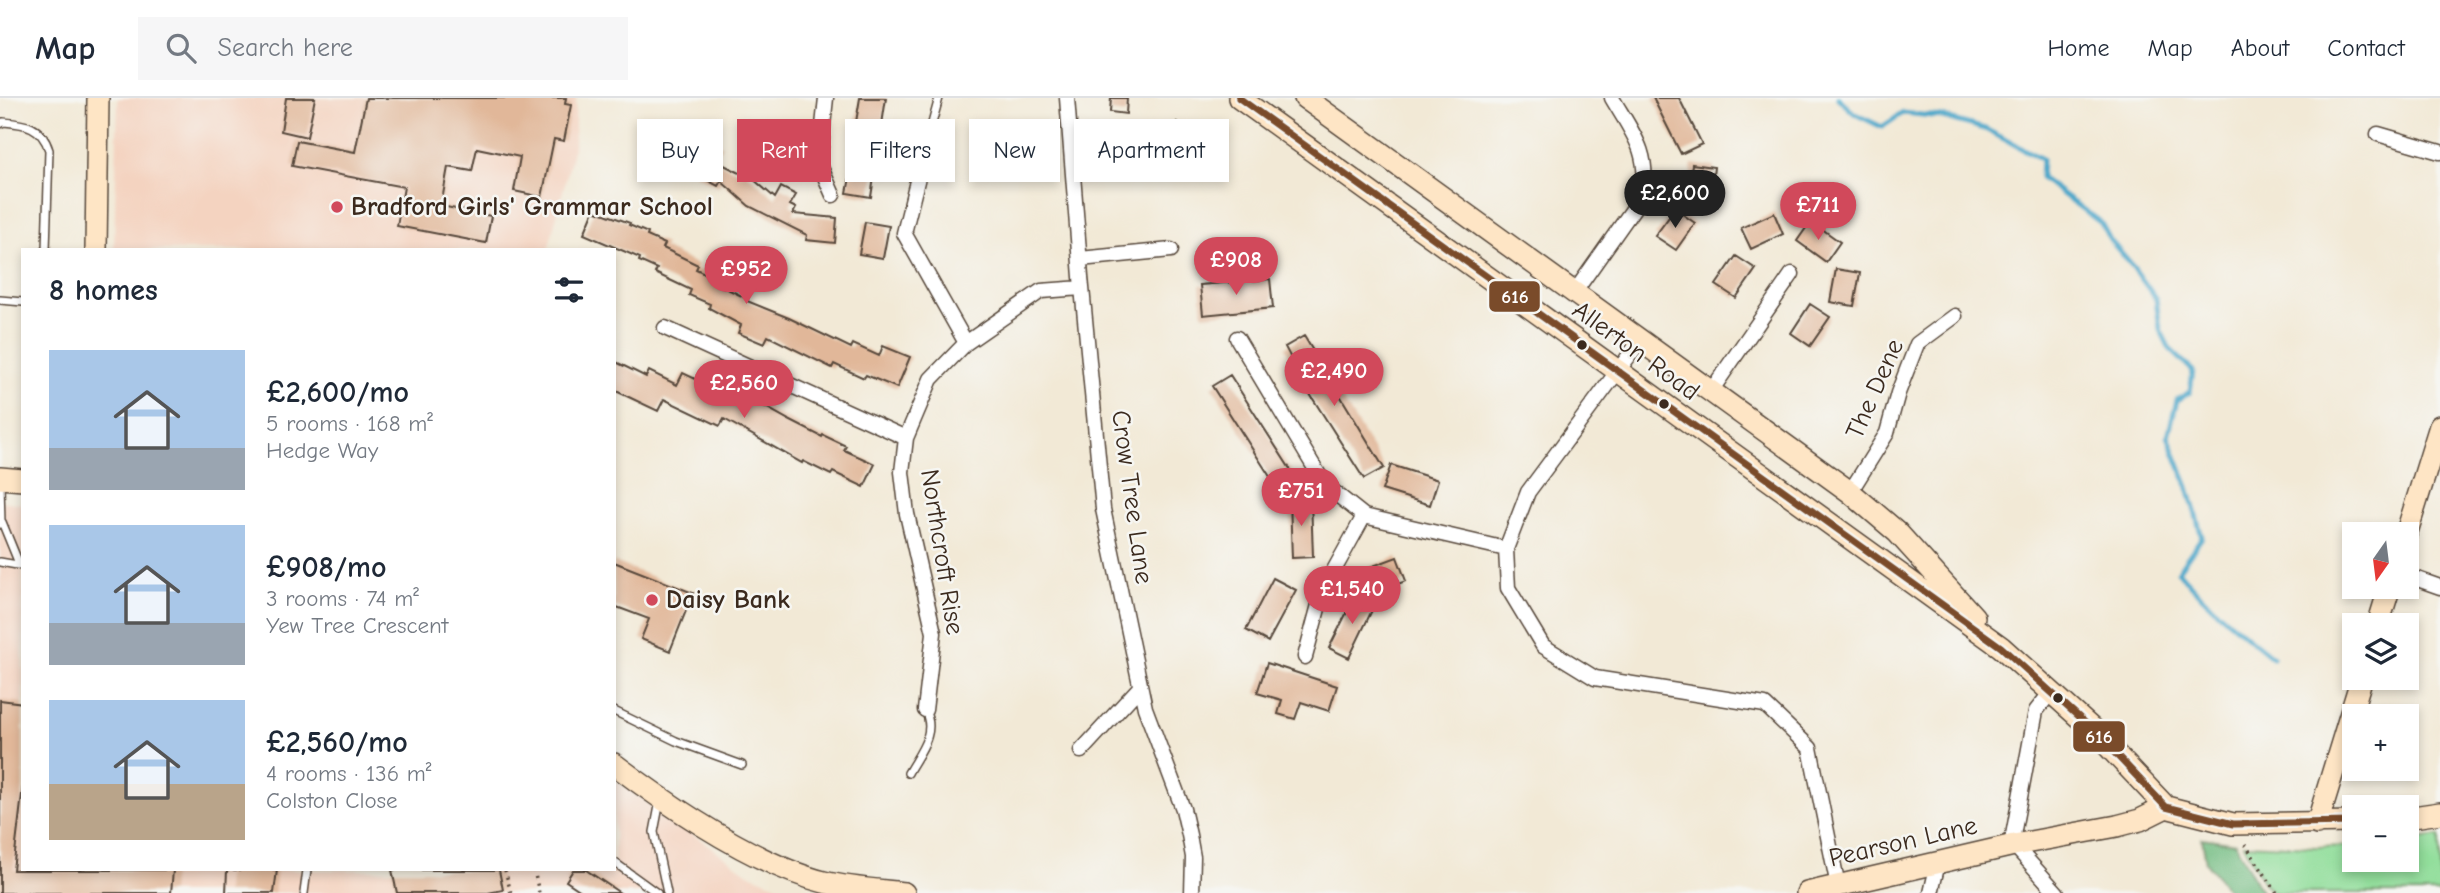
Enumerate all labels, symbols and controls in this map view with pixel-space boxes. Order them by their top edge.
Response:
search box [138,17,628,80]
text: Map [35,29,96,67]
icon: search [162,29,200,67]
text: Search here [218,33,353,63]
text: Home [2048,34,2109,62]
text: Map [2147,34,2193,62]
text: About [2231,34,2289,62]
text: Contact [2327,34,2405,62]
chip: Buy [637,119,723,182]
chip: Rent [737,119,831,182]
chip: Filters [845,119,955,182]
chip: New [969,119,1060,182]
chip: Apartment [1074,119,1229,182]
pin: £2,600 [1618,170,1732,230]
text: £2,600 [1640,179,1710,206]
pin: £711 [1777,183,1859,242]
text: £711 [1796,191,1840,218]
place label: Bradford Girls' Grammar School [351,192,713,222]
marker: Bradford Girls' Grammar School [329,199,345,215]
pin: £908 [1195,238,1277,297]
pin: £952 [705,246,787,306]
text: £908 [1210,246,1262,273]
text: £952 [721,255,771,282]
icon: filters [550,271,588,309]
text: 8 homes [49,273,158,308]
line badge: 616 [1488,280,1541,313]
text: 616 [1501,286,1529,308]
street label: Allerton Road [1567,295,1705,407]
street label: The Dene [1840,334,1910,444]
unlabelled marker [1575,338,1589,352]
pin: £2,490 [1277,348,1391,408]
text: £2,490 [1301,357,1367,384]
pin: £2,560 [687,360,801,420]
text: £2,560 [710,369,778,396]
text: £2,600/mo [266,375,409,410]
icon: home [105,378,189,462]
unlabelled marker [1657,397,1671,411]
street label: Crow Tree Lane [1105,408,1159,586]
text: 5 rooms · 168 m² [266,410,433,437]
text: Hedge Way [266,437,378,464]
street label: Northcroft Rise [914,467,970,637]
pin: £751 [1260,468,1342,528]
text: £751 [1278,477,1324,504]
north arrow [2342,522,2418,598]
map controls [2342,522,2419,872]
text: £908/mo [266,550,386,585]
icon: home [105,553,189,637]
pin: £1,540 [1295,566,1409,626]
text: £1,540 [1320,575,1384,602]
text: 3 rooms · 74 m² [266,585,419,612]
place label: Daisy Bank [666,585,790,615]
marker: Daisy Bank [644,592,660,608]
text: Yew Tree Crescent [266,612,448,639]
button: layers [2342,613,2419,690]
unlabelled marker [2051,691,2065,705]
button: + [2342,704,2419,781]
line badge: 616 [2072,720,2126,753]
text: £2,560/mo [266,725,408,760]
text: 616 [2085,726,2113,748]
icon: home [105,728,189,812]
text: 4 rooms · 136 m² [266,760,432,787]
text: Colston Close [266,787,398,814]
button: − [2342,795,2419,872]
street label: Pearson Lane [1826,810,1980,874]

